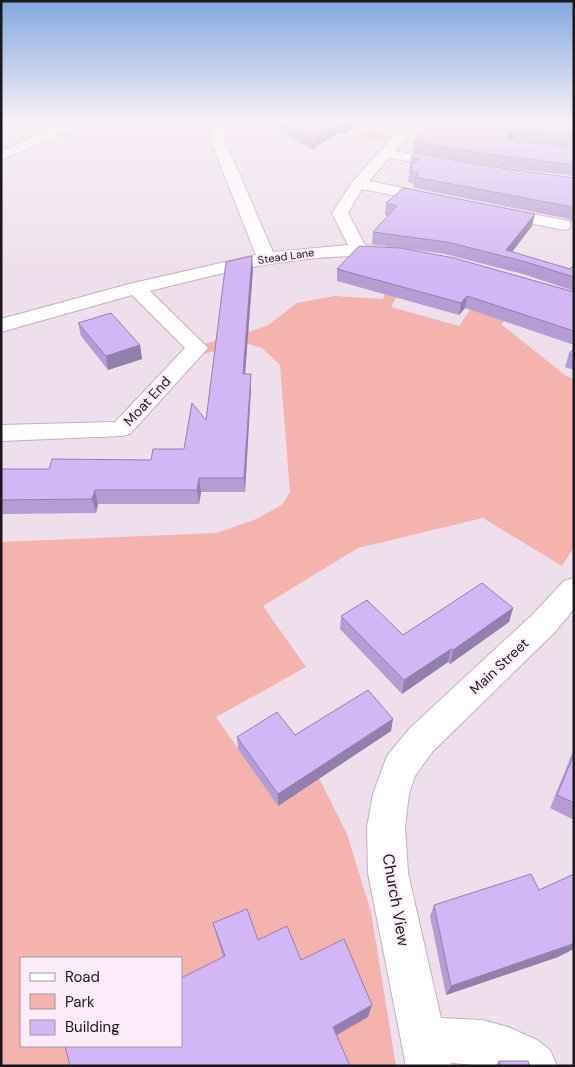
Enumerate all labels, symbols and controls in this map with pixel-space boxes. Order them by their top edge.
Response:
street label: Stead Lane [257,245,315,267]
street label: Moat End [119,372,175,430]
street label: Main Street [466,634,532,698]
street label: Church View [378,852,414,948]
legend [20,957,182,1047]
text: Road [65,967,100,987]
text: Park [65,992,95,1012]
text: Building [65,1017,120,1037]

